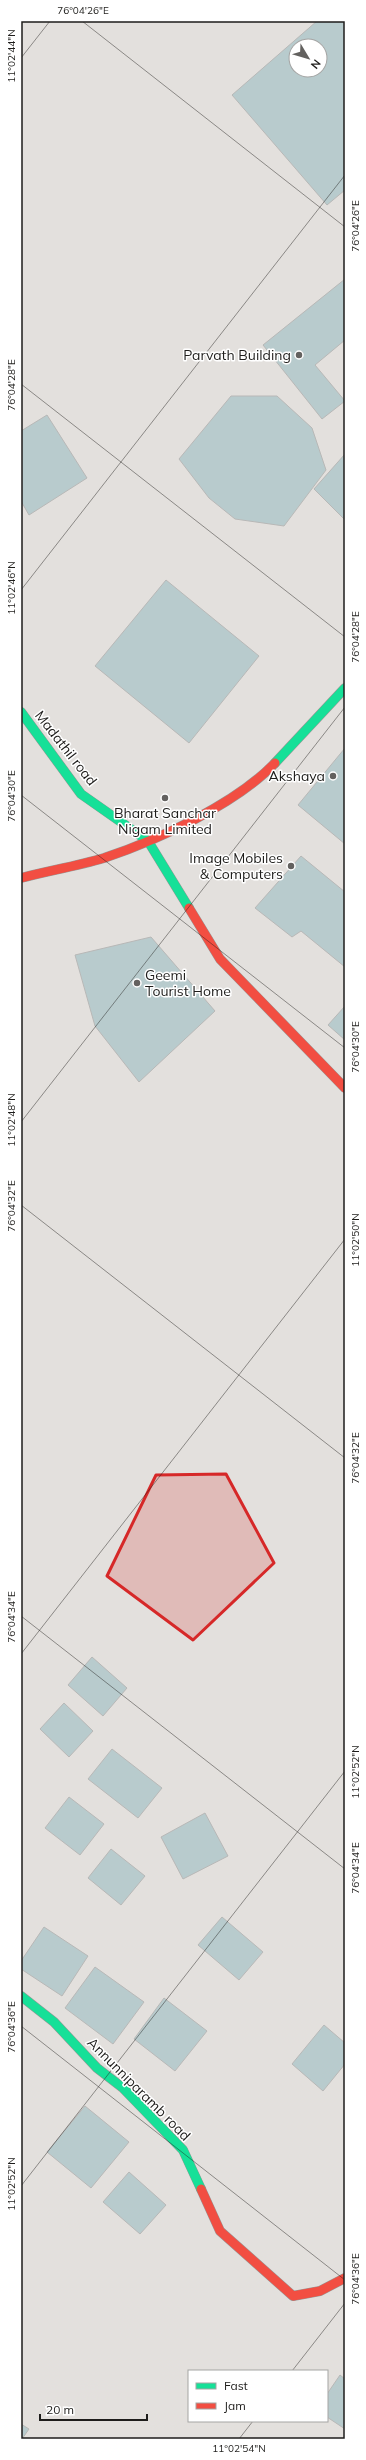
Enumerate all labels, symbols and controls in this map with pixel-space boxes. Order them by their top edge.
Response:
text: 76°04'26"E [57,4,109,17]
text: 11°02'44"N [5,29,18,83]
north arrow [288,38,328,78]
text: N [308,57,324,72]
text: 76°04'26"E [349,200,362,252]
place label: Parvath Building [183,346,291,364]
marker: Parvath Building [294,350,304,360]
text: 76°04'28"E [5,359,18,411]
text: 11°02'46"N [5,561,18,615]
text: 76°04'28"E [349,611,362,663]
street label: Madathil road [31,707,101,789]
place label: Akshaya [268,767,325,785]
text: 76°04'30"E [5,770,18,822]
marker: Akshaya [328,771,338,781]
marker: Bharat Sanchar Nigam Limited [160,793,170,803]
place label: Bharat Sanchar Nigam Limited [114,804,217,838]
place label: Image Mobiles & Computers [189,849,283,883]
marker: Image Mobiles & Computers [286,861,296,871]
place label: Geemi Tourist Home [145,966,231,1000]
marker: Geemi Tourist Home [132,978,142,988]
text: 76°04'30"E [349,1021,362,1073]
text: 11°02'48"N [5,1093,18,1147]
text: 76°04'32"E [5,1180,18,1232]
text: 11°02'50"N [349,1213,362,1267]
text: 76°04'32"E [349,1432,362,1484]
text: 76°04'34"E [5,1591,18,1643]
text: 11°02'52"N [349,1745,362,1799]
text: 76°04'34"E [349,1842,362,1894]
text: 76°04'36"E [5,2001,18,2053]
street label: Annunniparamb road [84,2034,194,2144]
text: 11°02'52"N [5,2157,18,2211]
text: 76°04'36"E [349,2253,362,2305]
legend [188,2370,328,2422]
text: Fast [224,2378,248,2393]
scale bar [40,2396,147,2422]
text: Jam [224,2398,246,2413]
text: 20 m [46,2402,74,2417]
text: 11°02'54"N [212,2442,266,2455]

